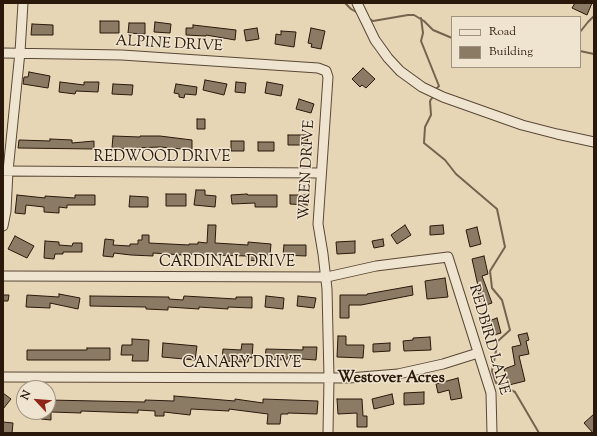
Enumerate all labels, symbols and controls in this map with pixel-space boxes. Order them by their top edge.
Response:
legend [451,16,581,68]
text: Road [489,23,516,41]
street label: ALPINE DRIVE [115,33,223,57]
text: Building [489,43,533,61]
street label: WREN DRIVE [296,119,320,221]
street label: REDWOOD DRIVE [93,149,231,167]
street label: CARDINAL DRIVE [159,254,295,272]
street label: REDBIRD LANE [464,283,512,397]
street label: CANARY DRIVE [183,355,301,373]
district label: Westover Acres [337,369,445,389]
north arrow [16,380,56,420]
text: N [17,388,35,403]

